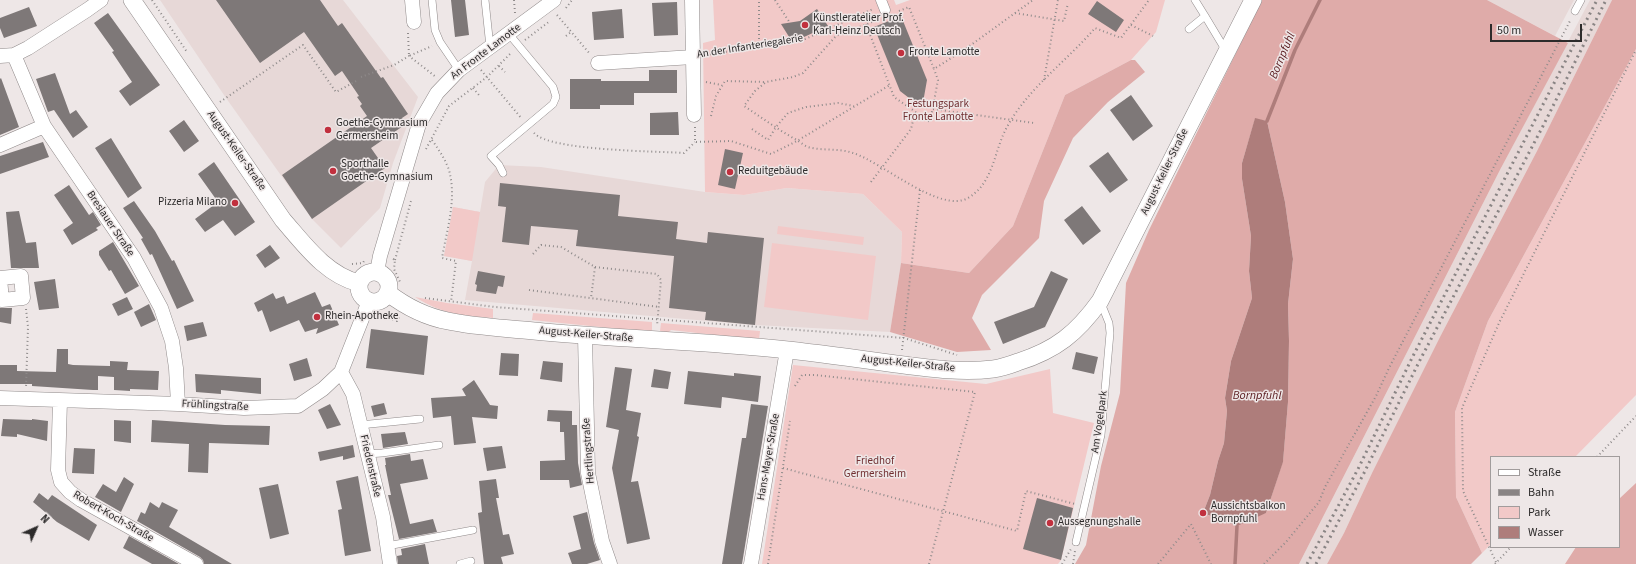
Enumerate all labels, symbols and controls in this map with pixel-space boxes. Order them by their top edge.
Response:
place label: Künstleratelier Prof. Karl-Heinz Deutsch [813,12,904,38]
scale bar [1492,16,1584,42]
marker: Künstleratelier Prof. Karl-Heinz Deutsch [800,20,810,30]
street label: An Fronte Lamotte [448,21,524,83]
text: 50 m [1497,22,1521,39]
water label: Bornpfuhl [1267,31,1299,81]
street label: An der Infanteriegalerie [696,32,804,62]
place label: Fronte Lamotte [909,46,979,60]
marker: Fronte Lamotte [896,48,906,58]
park label: Festungspark Fronte Lamotte [903,98,973,124]
street label: August-Keiler-Straße [204,109,268,193]
place label: Goethe-Gymnasium Germersheim [336,117,428,143]
marker: Goethe-Gymnasium Germersheim [323,125,333,135]
street label: August-Keiler-Straße [1138,127,1192,217]
place label: Sporthalle Goethe-Gymnasium [341,158,433,184]
place label: Reduitgebäude [738,165,808,179]
marker: Sporthalle Goethe-Gymnasium [328,166,338,176]
marker: Reduitgebäude [725,167,735,177]
street label: Breslauer Straße [83,189,137,259]
place label: Pizzeria Milano [158,196,227,210]
marker: Pizzeria Milano [230,198,240,208]
place label: Rhein-Apotheke [325,310,399,324]
marker: Rhein-Apotheke [312,312,322,322]
street label: August-Keiler-Straße [538,324,634,346]
street label: August-Keiler-Straße [860,353,956,375]
water label: Bornpfuhl [1233,389,1281,403]
street label: Am Vogelpark [1089,390,1111,454]
street label: Frühlingstraße [181,398,249,414]
street label: Hans-Mayer-Straße [755,413,783,501]
street label: Hertlingstraße [580,418,598,484]
street label: Friedenstraße [356,433,384,499]
park label: Friedhof Germersheim [844,455,906,481]
legend [1490,456,1620,548]
text: Straße [1528,464,1561,481]
text: Bahn [1528,484,1554,501]
street label: Robert-Koch-Straße [70,489,156,545]
place label: Aussichtsbalkon Bornpfuhl [1211,500,1286,526]
text: Park [1528,504,1550,521]
north arrow [16,508,56,548]
marker: Aussichtsbalkon Bornpfuhl [1198,508,1208,518]
text: N [37,511,53,527]
place label: Aussegnungshalle [1058,516,1141,530]
marker: Aussegnungshalle [1045,518,1055,528]
text: Wasser [1528,524,1563,541]

